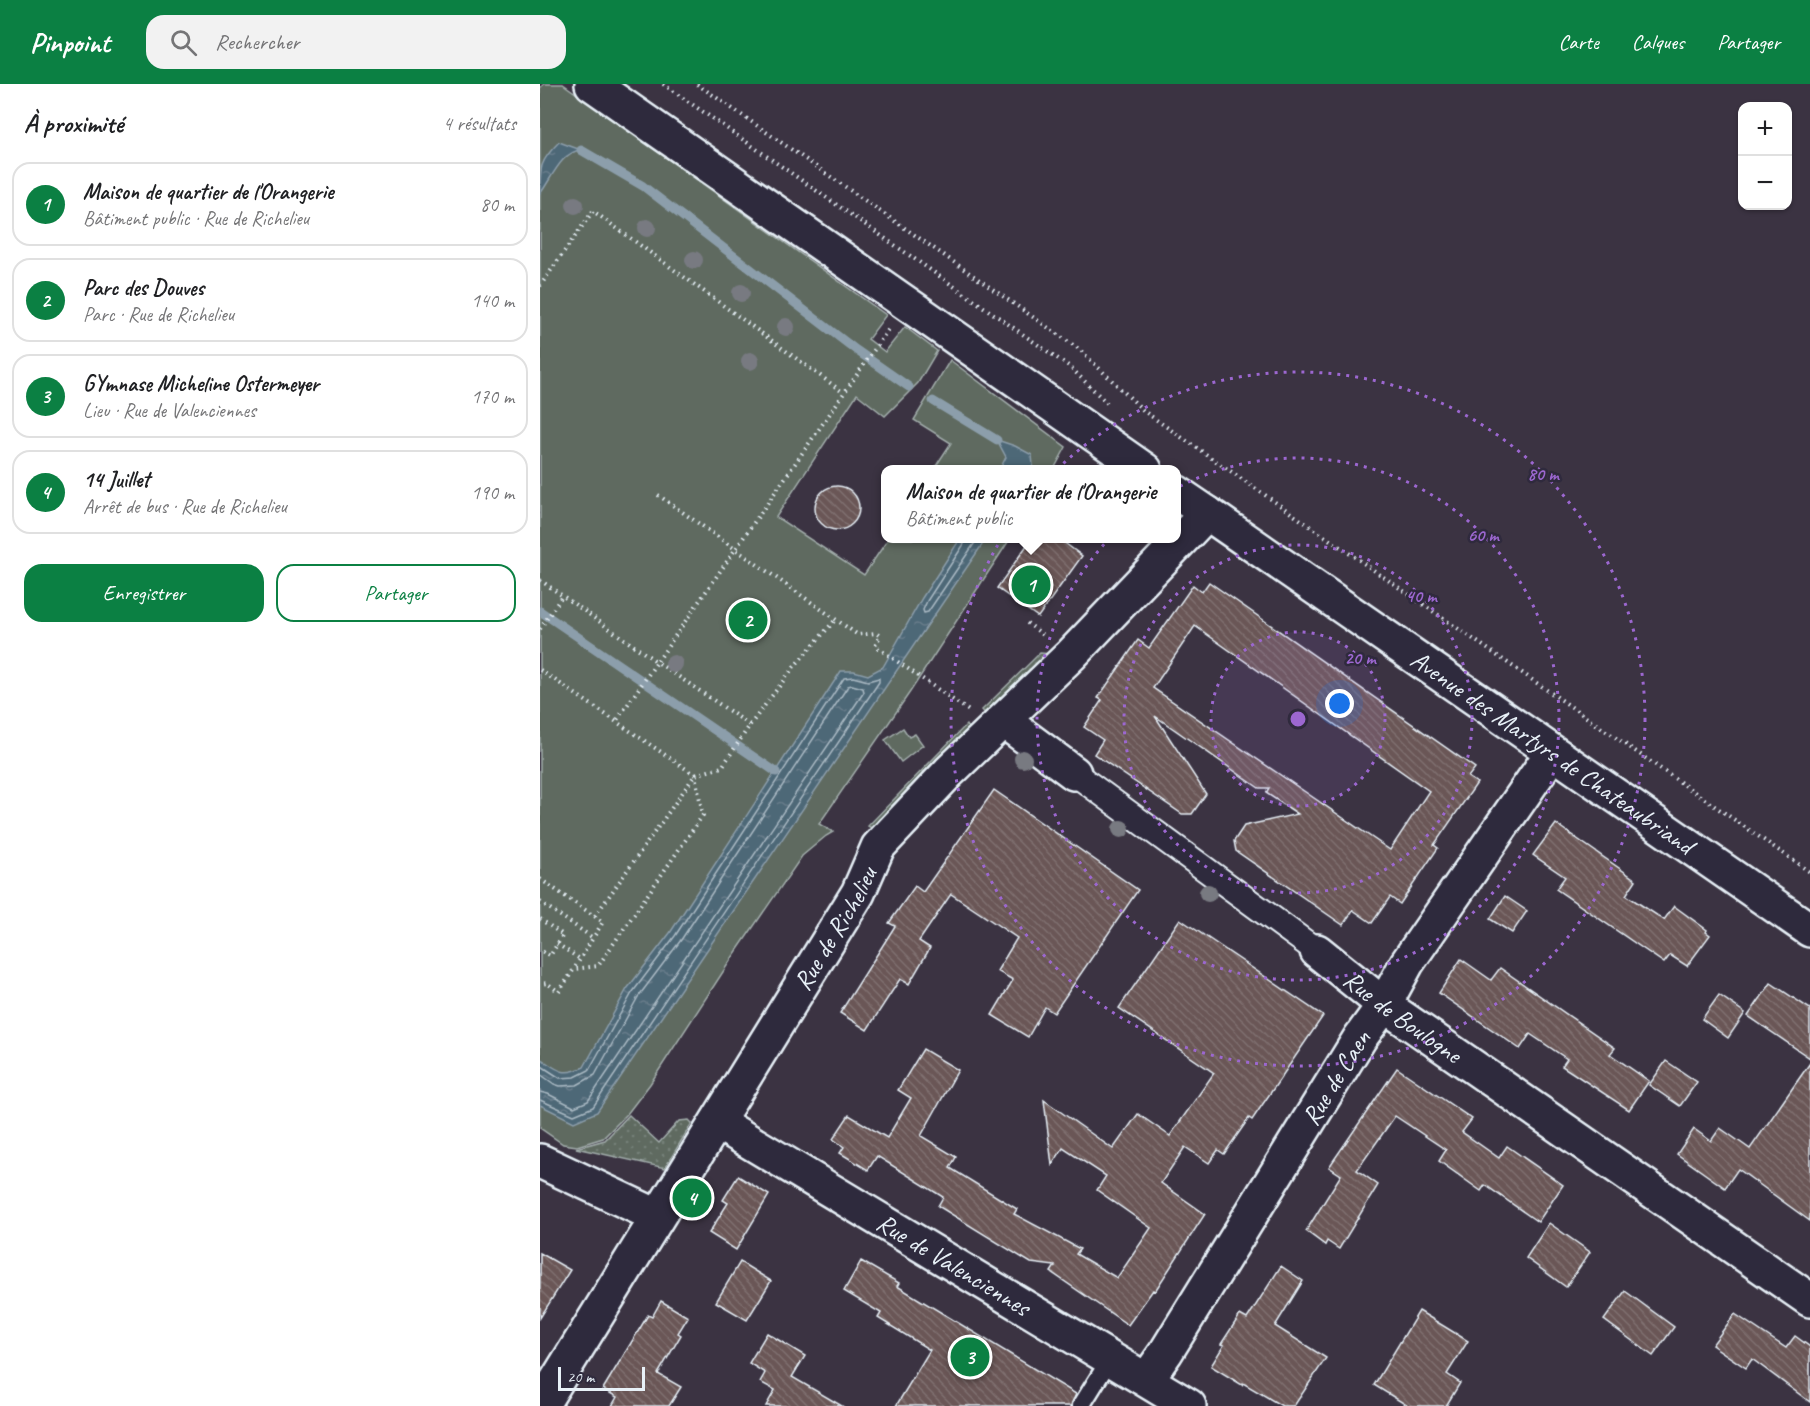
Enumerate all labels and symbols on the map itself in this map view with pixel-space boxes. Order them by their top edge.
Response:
text: 80 m [1528,463,1560,485]
text: 60 m [1467,524,1500,546]
pin: 1 [1012,562,1050,608]
text: 40 m [1406,585,1438,607]
pin: 2 [728,598,768,642]
street label: Avenue des Martyrs de Chateaubriand [1404,643,1703,864]
text: 20 m [1345,647,1377,669]
your location [1325,689,1354,718]
centre of rings [1288,709,1308,729]
street label: Rue de Richelieu [786,860,885,996]
street label: Rue de Boulogne [1337,963,1470,1072]
street label: Rue de Caen [1294,1023,1378,1131]
pin: 4 [672,1176,712,1220]
street label: Rue de Valenciennes [871,1206,1038,1325]
pin: 3 [950,1334,990,1380]
scale bar [558,1364,645,1392]

